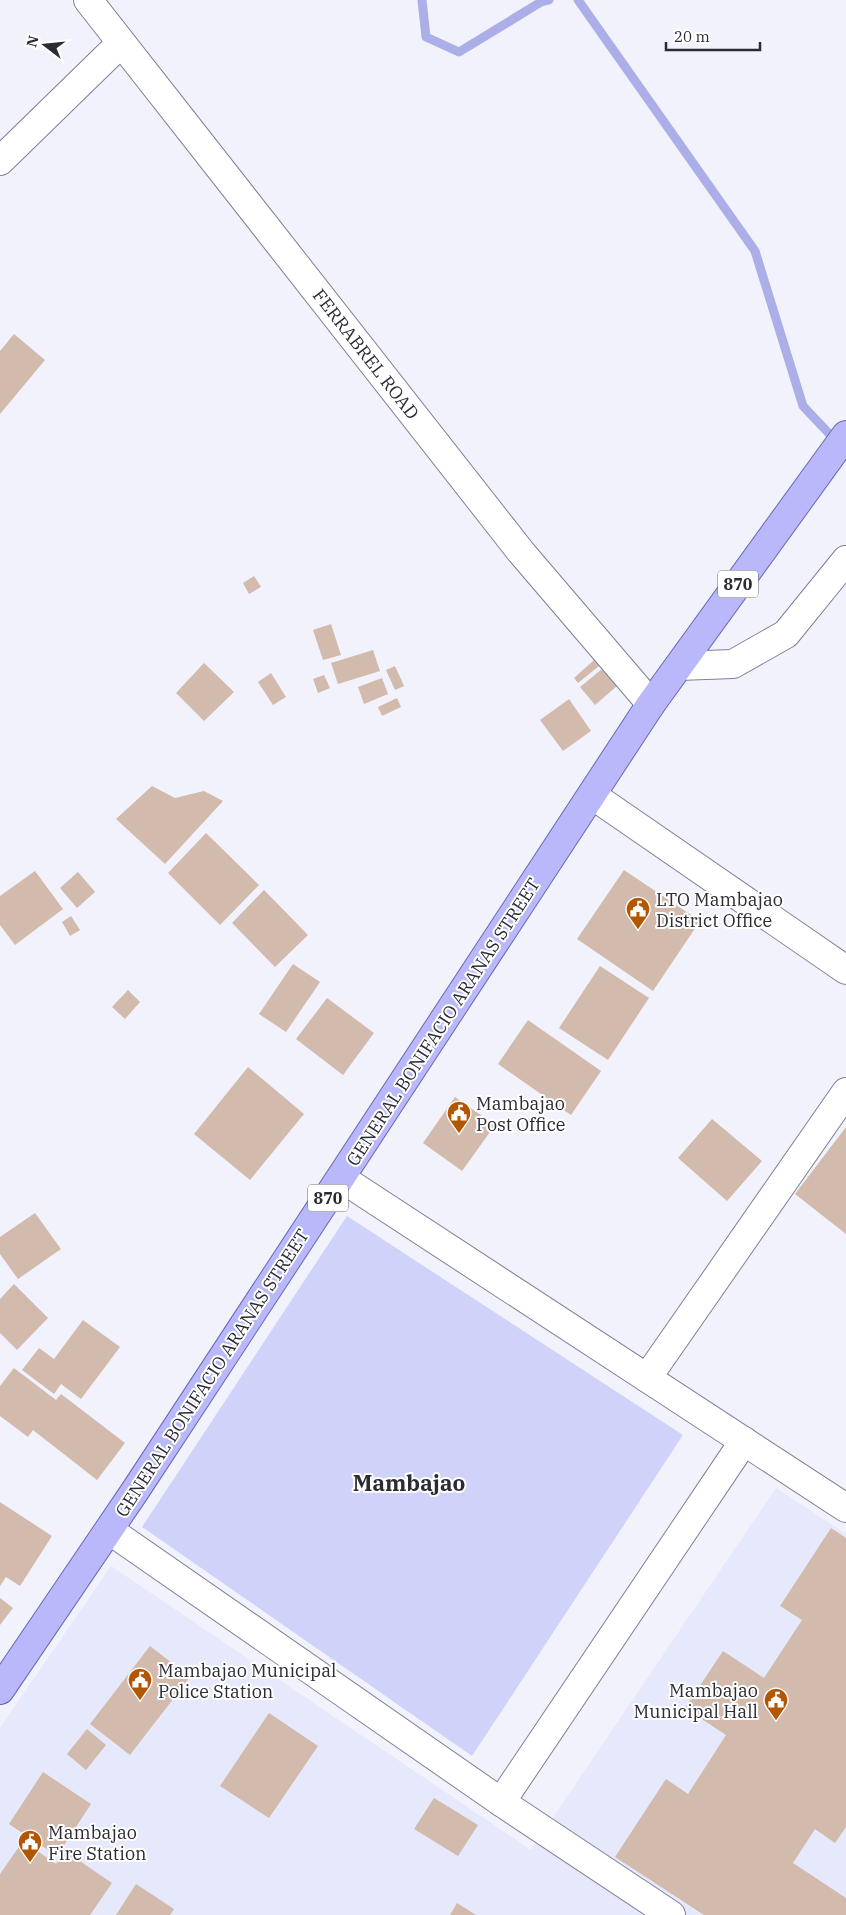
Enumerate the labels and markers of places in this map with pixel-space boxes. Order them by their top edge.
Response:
place label: LTO Mambajao District Office [656,888,783,932]
public building icon: LTO Mambajao District Office [625,896,651,930]
place label: Mambajao Post Office [476,1092,565,1136]
public building icon: Mambajao Post Office [446,1100,472,1134]
place label: Mambajao Municipal Police Station [158,1659,336,1703]
public building icon: Mambajao Municipal Police Station [127,1667,153,1701]
place label: Mambajao Municipal Hall [634,1679,758,1723]
public building icon: Mambajao Municipal Hall [763,1687,789,1721]
place label: Mambajao Fire Station [48,1821,147,1865]
public building icon: Mambajao Fire Station [17,1829,43,1863]

